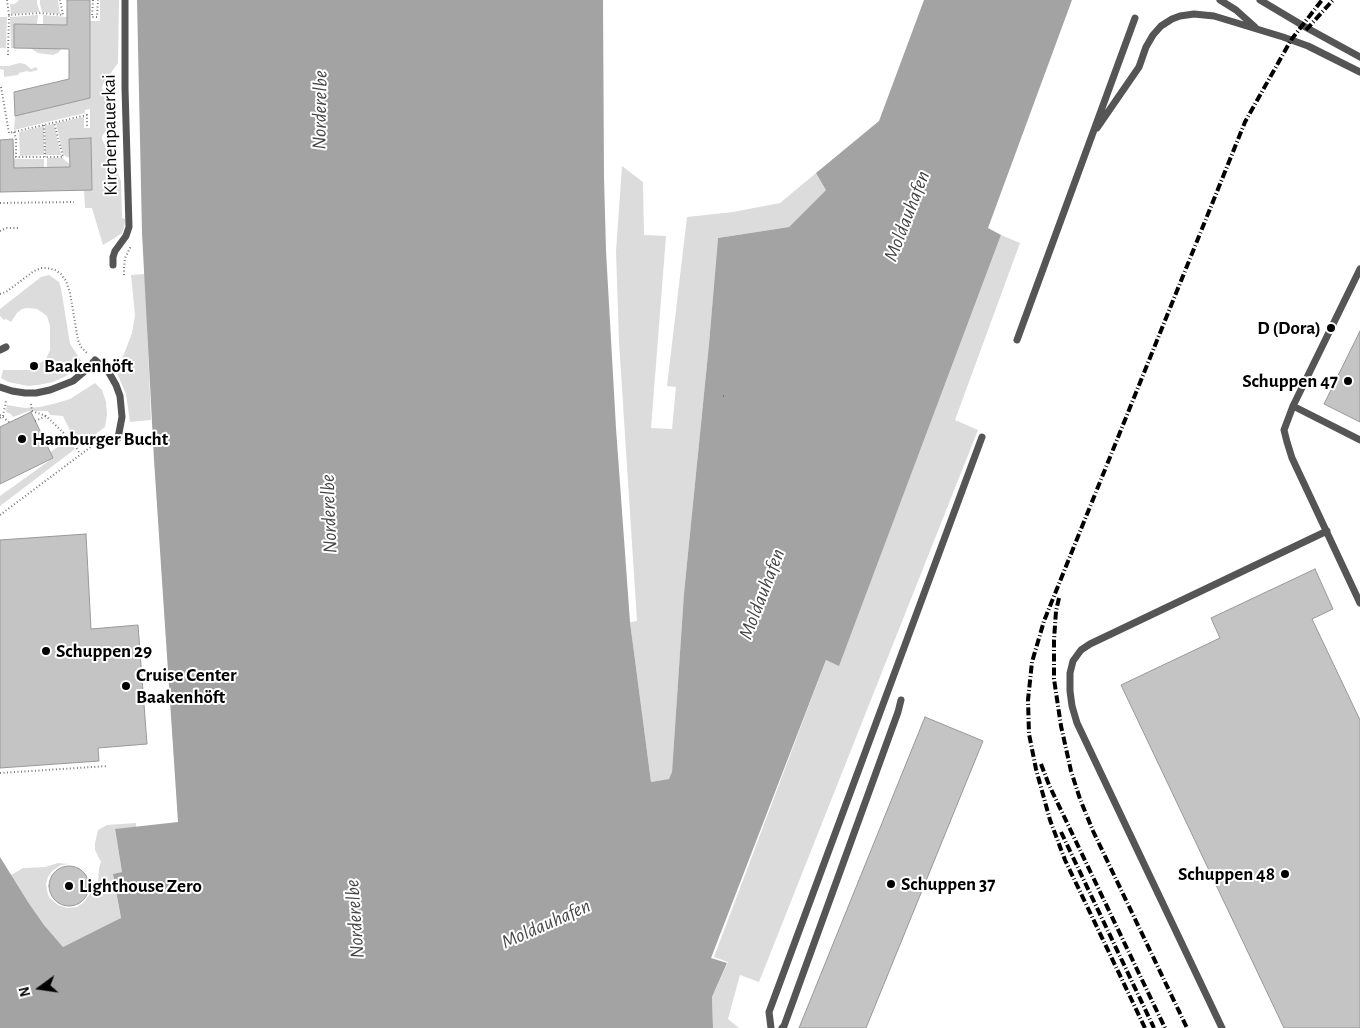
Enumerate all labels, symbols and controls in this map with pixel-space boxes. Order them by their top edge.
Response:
water label: Norderelbe [307,70,333,150]
street label: Kirchenpauerkai [98,74,122,196]
water label: Moldauhafen [879,167,935,265]
place label: D (Dora) [1257,317,1321,339]
marker: D (Dora) [1325,322,1337,334]
place label: Baakenhöft [44,355,133,377]
marker: Baakenhöft [28,360,40,372]
place label: Schuppen 47 [1242,370,1338,392]
marker: Schuppen 47 [1342,375,1354,387]
place label: Hamburger Bucht [32,428,168,450]
marker: Hamburger Bucht [16,433,28,445]
water label: Norderelbe [316,474,342,554]
water label: Moldauhafen [734,545,790,643]
place label: Schuppen 29 [56,640,152,662]
marker: Schuppen 29 [40,645,52,657]
place label: Cruise Center Baakenhöft [136,664,237,708]
marker: Cruise Center Baakenhöft [120,680,132,692]
place label: Schuppen 48 [1178,863,1275,885]
marker: Schuppen 48 [1279,868,1291,880]
place label: Schuppen 37 [901,873,995,895]
place label: Lighthouse Zero [79,875,202,897]
marker: Schuppen 37 [885,878,897,890]
water label: Norderelbe [340,879,370,959]
marker: Lighthouse Zero [63,880,75,892]
water label: Moldauhafen [498,894,594,954]
north arrow [15,963,65,1013]
text: N [17,985,33,998]

